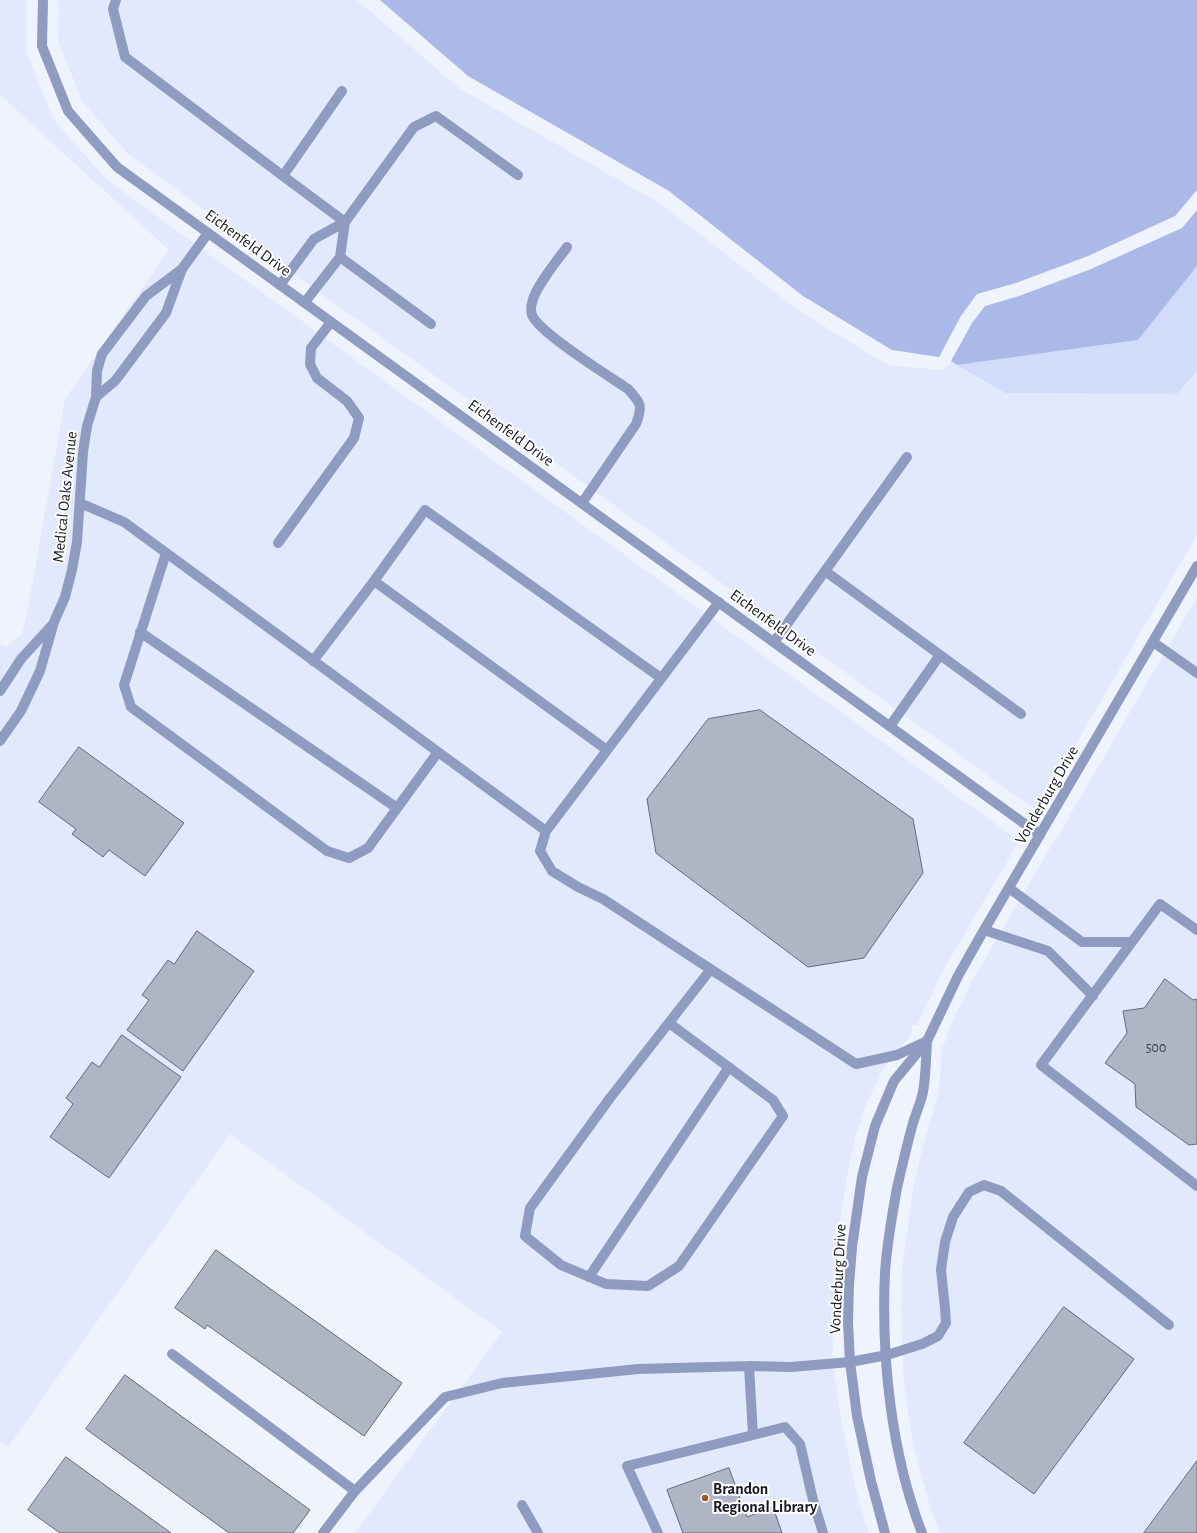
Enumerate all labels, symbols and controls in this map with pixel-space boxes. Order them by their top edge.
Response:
street label: Eichenfeld Drive [201,205,295,281]
street label: Eichenfeld Drive [464,395,558,471]
street label: Medical Oaks Avenue [49,430,81,564]
street label: Eichenfeld Drive [726,585,820,661]
street label: Vonderburg Drive [1011,742,1083,848]
house number: 500 [1146,1040,1166,1056]
street label: Vonderburg Drive [826,1223,850,1335]
place label: Brandon Regional Library [713,1479,817,1517]
marker: Brandon Regional Library [700,1493,710,1503]

